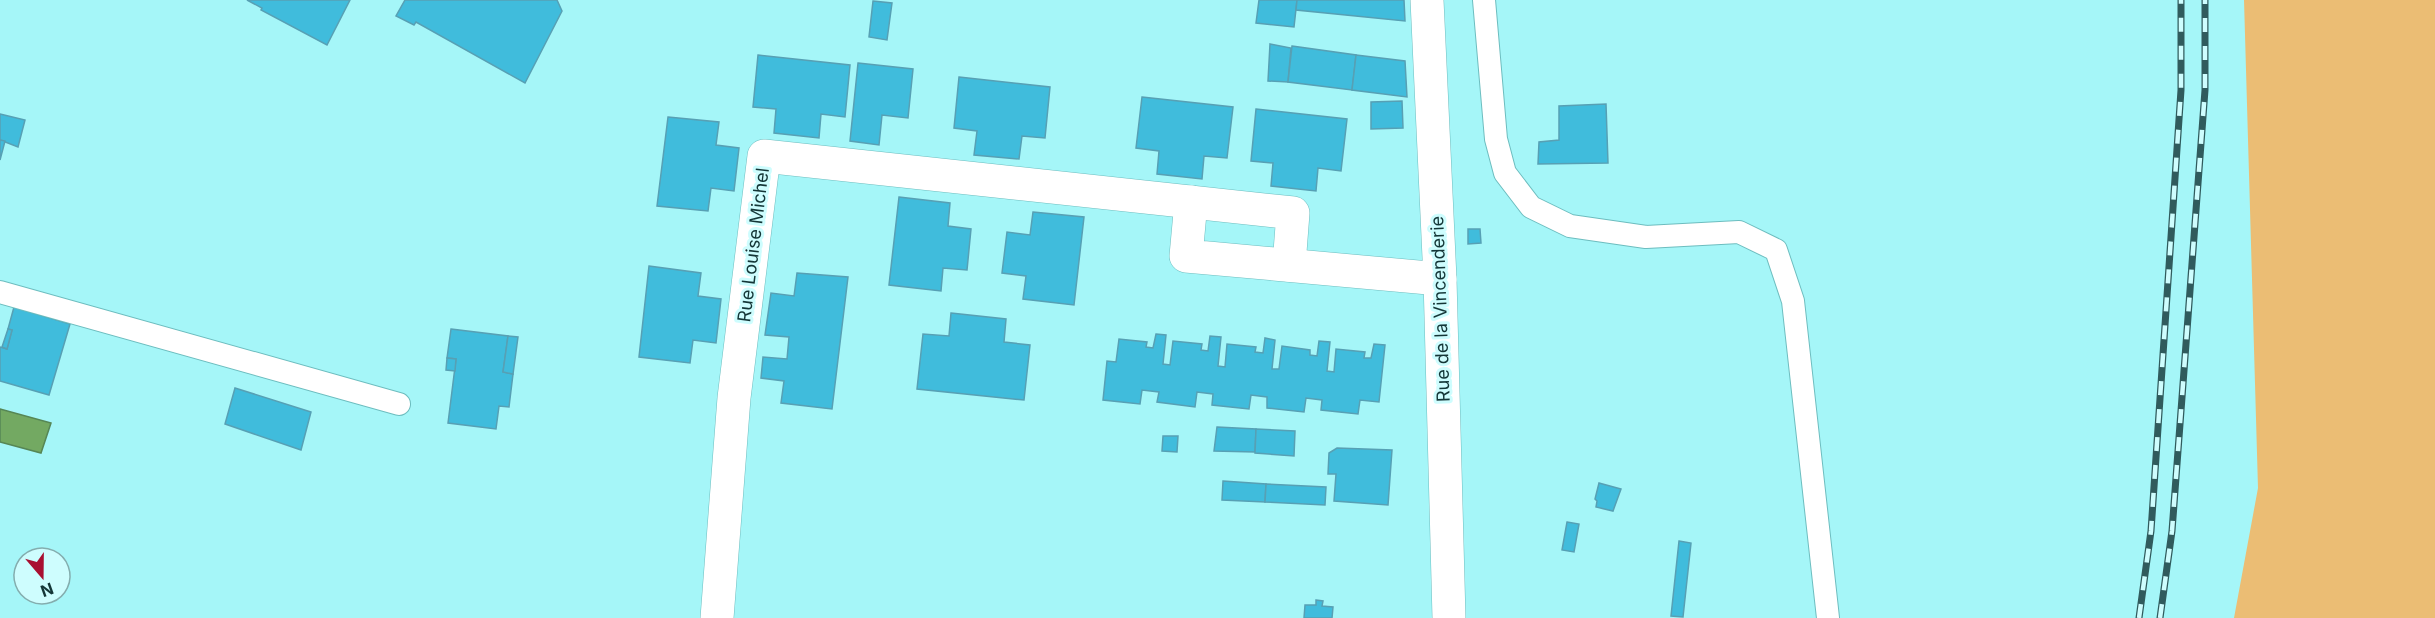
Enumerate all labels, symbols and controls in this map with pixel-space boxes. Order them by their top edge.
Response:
street label: Rue Louise Michel [733,167,773,323]
street label: Rue de la Vincenderie [1426,216,1454,402]
north arrow [12,546,72,606]
text: N [38,579,56,602]

